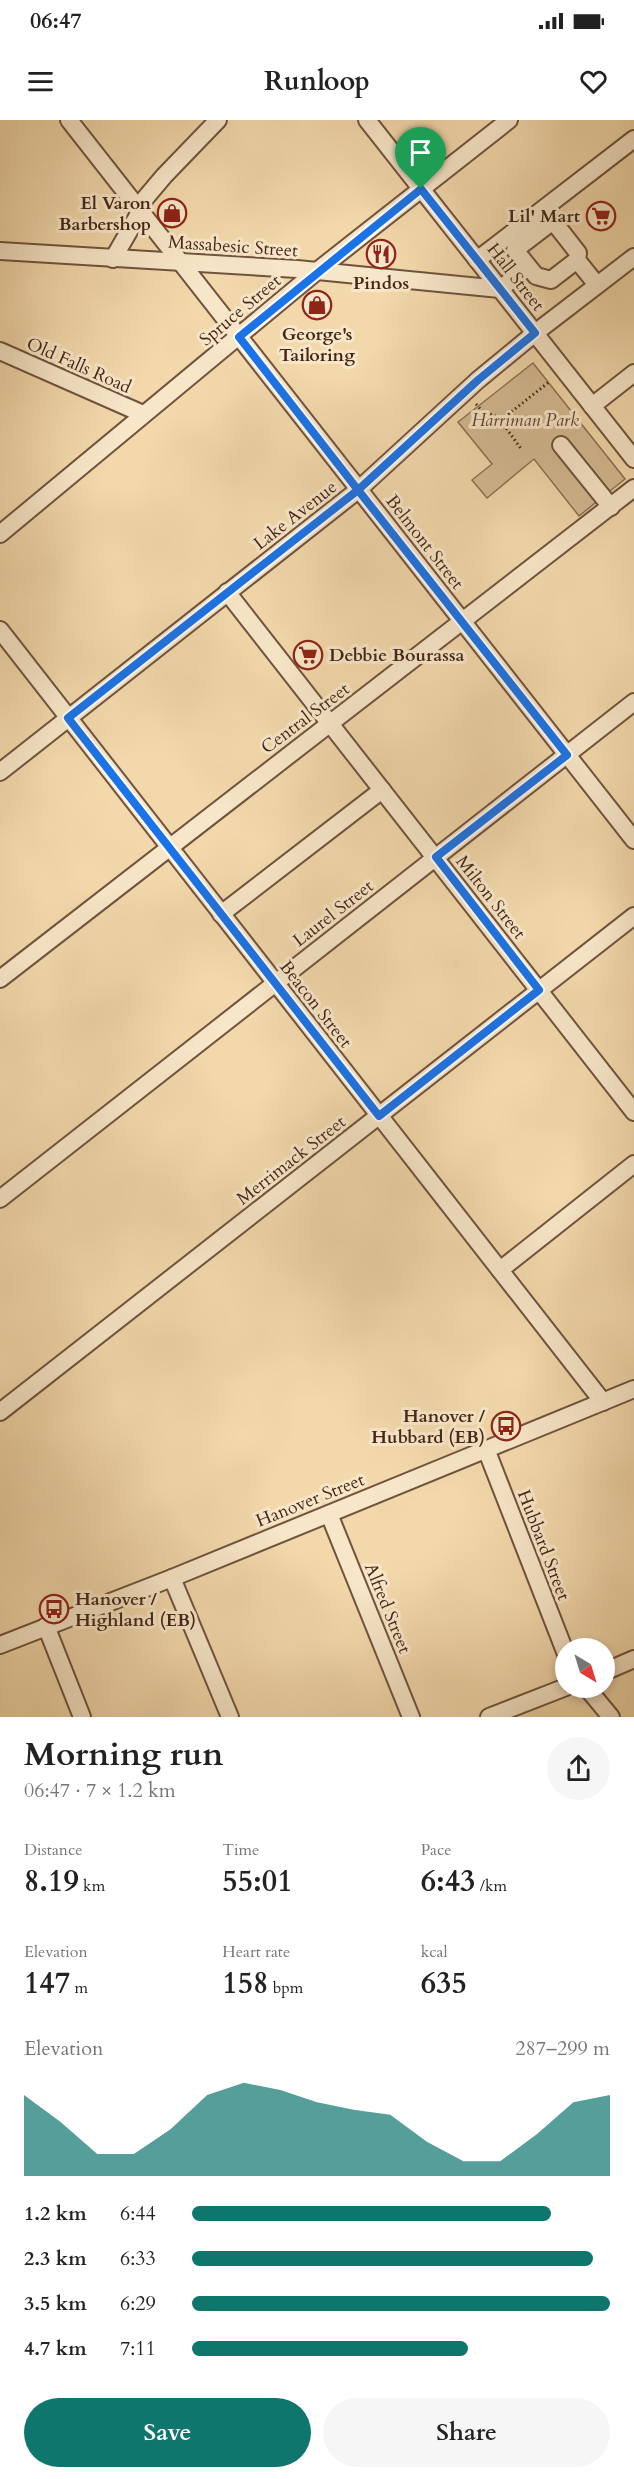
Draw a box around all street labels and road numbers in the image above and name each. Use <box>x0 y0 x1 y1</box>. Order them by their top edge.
street label: Massabesic Street <box>167 230 299 264</box>
street label: Hall Street <box>481 238 550 317</box>
street label: Spruce Street <box>194 269 287 352</box>
street label: Old Falls Road <box>22 331 135 400</box>
street label: Lake Avenue <box>248 475 342 556</box>
street label: Belmont Street <box>380 490 470 595</box>
street label: Central Street <box>256 677 355 760</box>
street label: Milton Street <box>450 850 532 945</box>
street label: Laurel Street <box>288 874 379 953</box>
street label: Beacon Street <box>274 955 358 1053</box>
street label: Merrimack Street <box>231 1110 351 1211</box>
street label: Hanover Street <box>252 1467 368 1534</box>
street label: Hubbard Street <box>511 1486 576 1604</box>
street label: Alfred Street <box>358 1559 417 1657</box>

